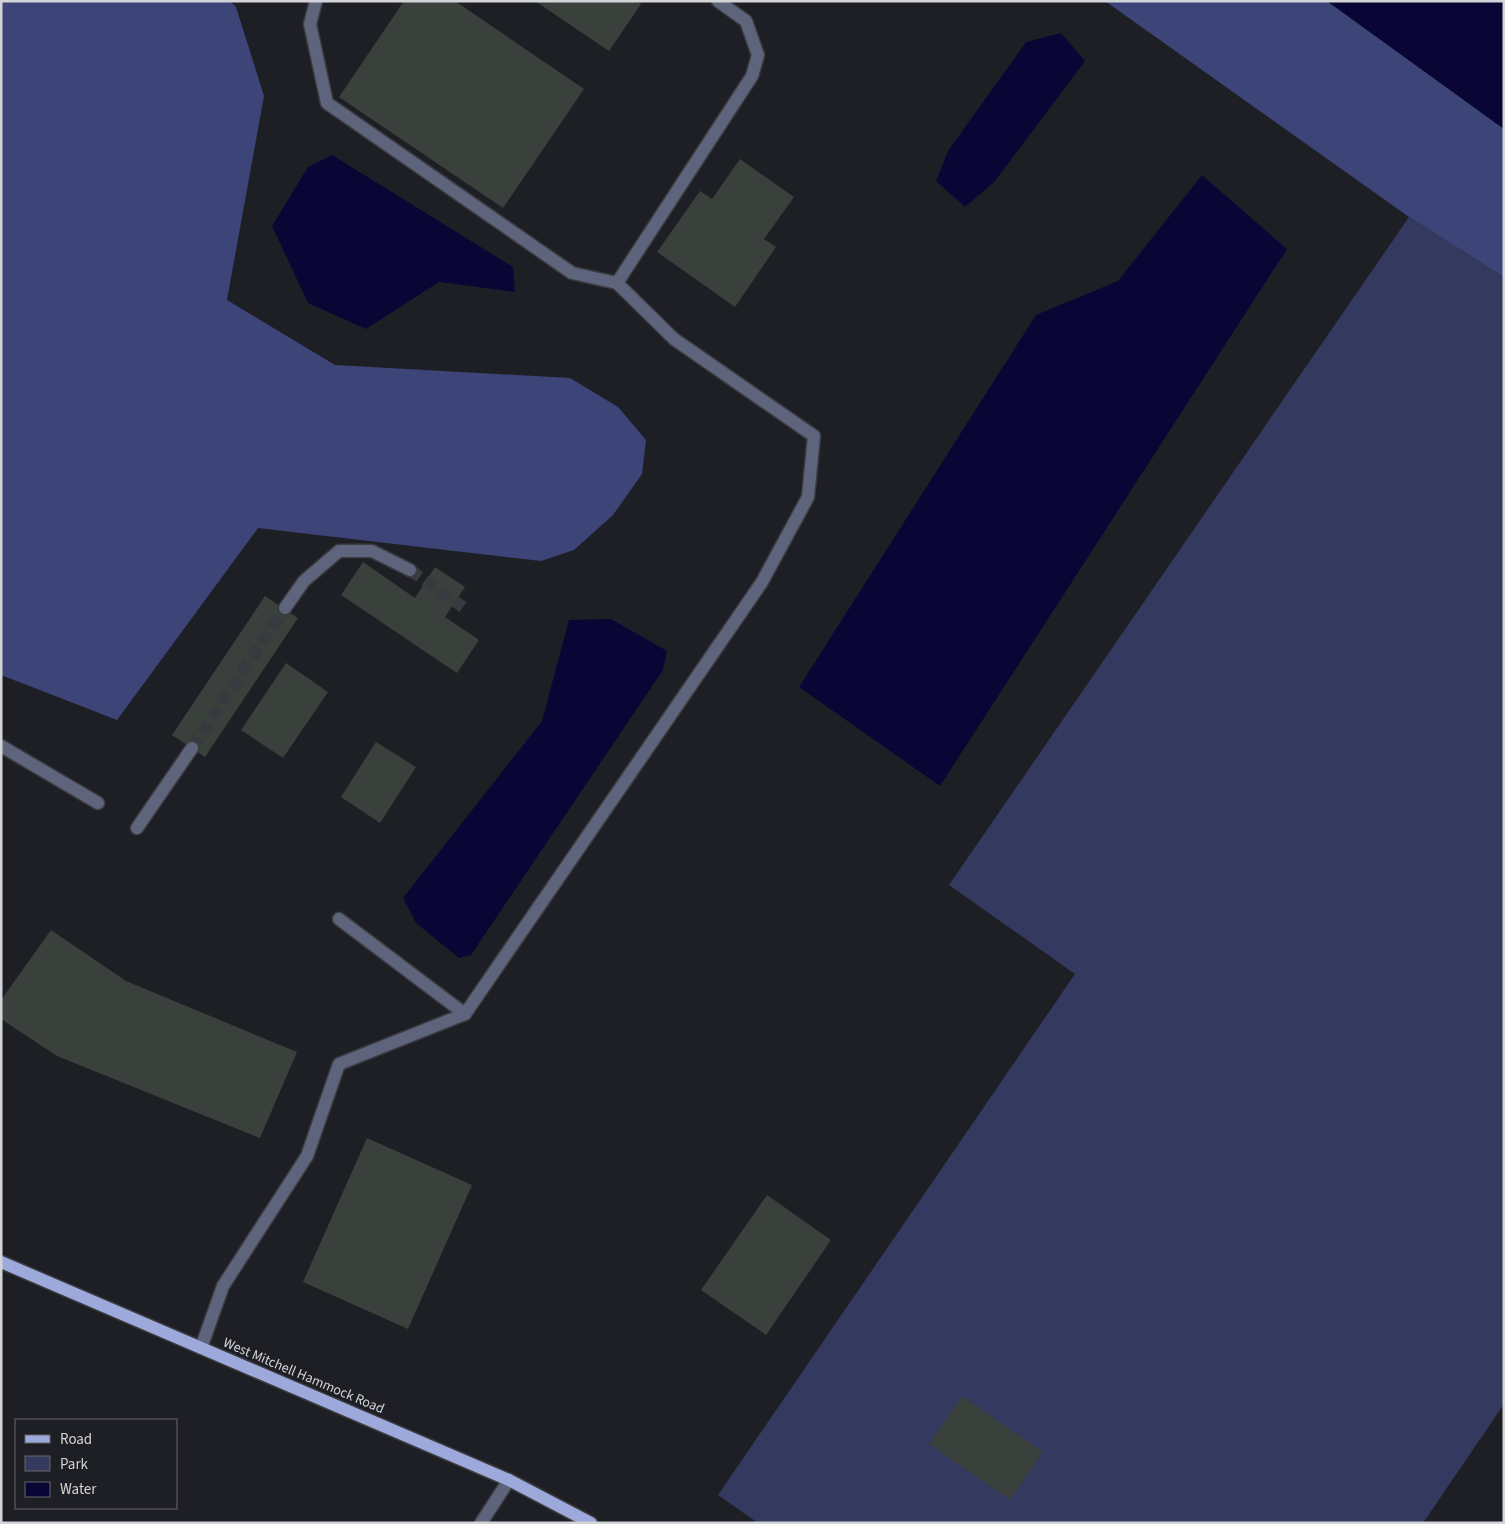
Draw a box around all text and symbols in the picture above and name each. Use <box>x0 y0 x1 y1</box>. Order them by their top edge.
street label: West Mitchell Hammock Road <box>220 1333 387 1419</box>
legend <box>15 1419 178 1509</box>
text: Road <box>60 1429 92 1450</box>
text: Park <box>60 1454 89 1475</box>
text: Water <box>60 1479 97 1500</box>

